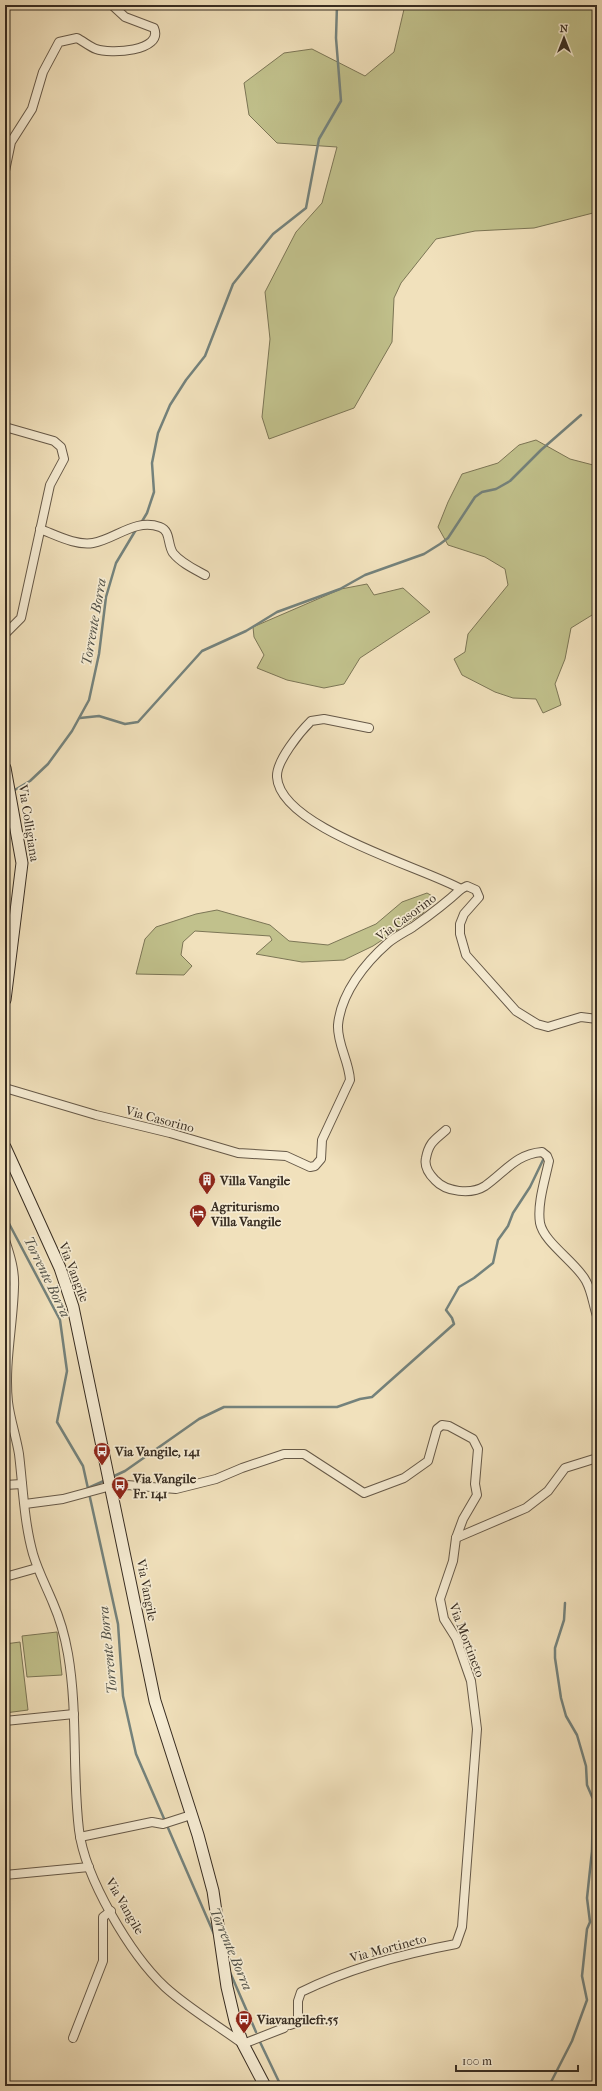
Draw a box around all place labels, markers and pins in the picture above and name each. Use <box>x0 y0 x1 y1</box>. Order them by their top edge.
building icon: Villa Vangile <box>197 1170 217 1195</box>
place label: Villa Vangile <box>219 1173 291 1189</box>
place label: Agriturismo Villa Vangile <box>210 1199 282 1230</box>
hotel icon: Agriturismo Villa Vangile <box>188 1203 208 1228</box>
bus stop icon: Via Vangile, 141 <box>92 1441 112 1466</box>
place label: Via Vangile, 141 <box>114 1444 201 1460</box>
place label: Via Vangile Fr. 141 <box>132 1471 197 1502</box>
bus stop icon: Via Vangile Fr. 141 <box>110 1475 130 1500</box>
bus stop icon: Viavangilefr.55 <box>234 2009 254 2034</box>
place label: Viavangilefr.55 <box>256 2012 339 2028</box>

